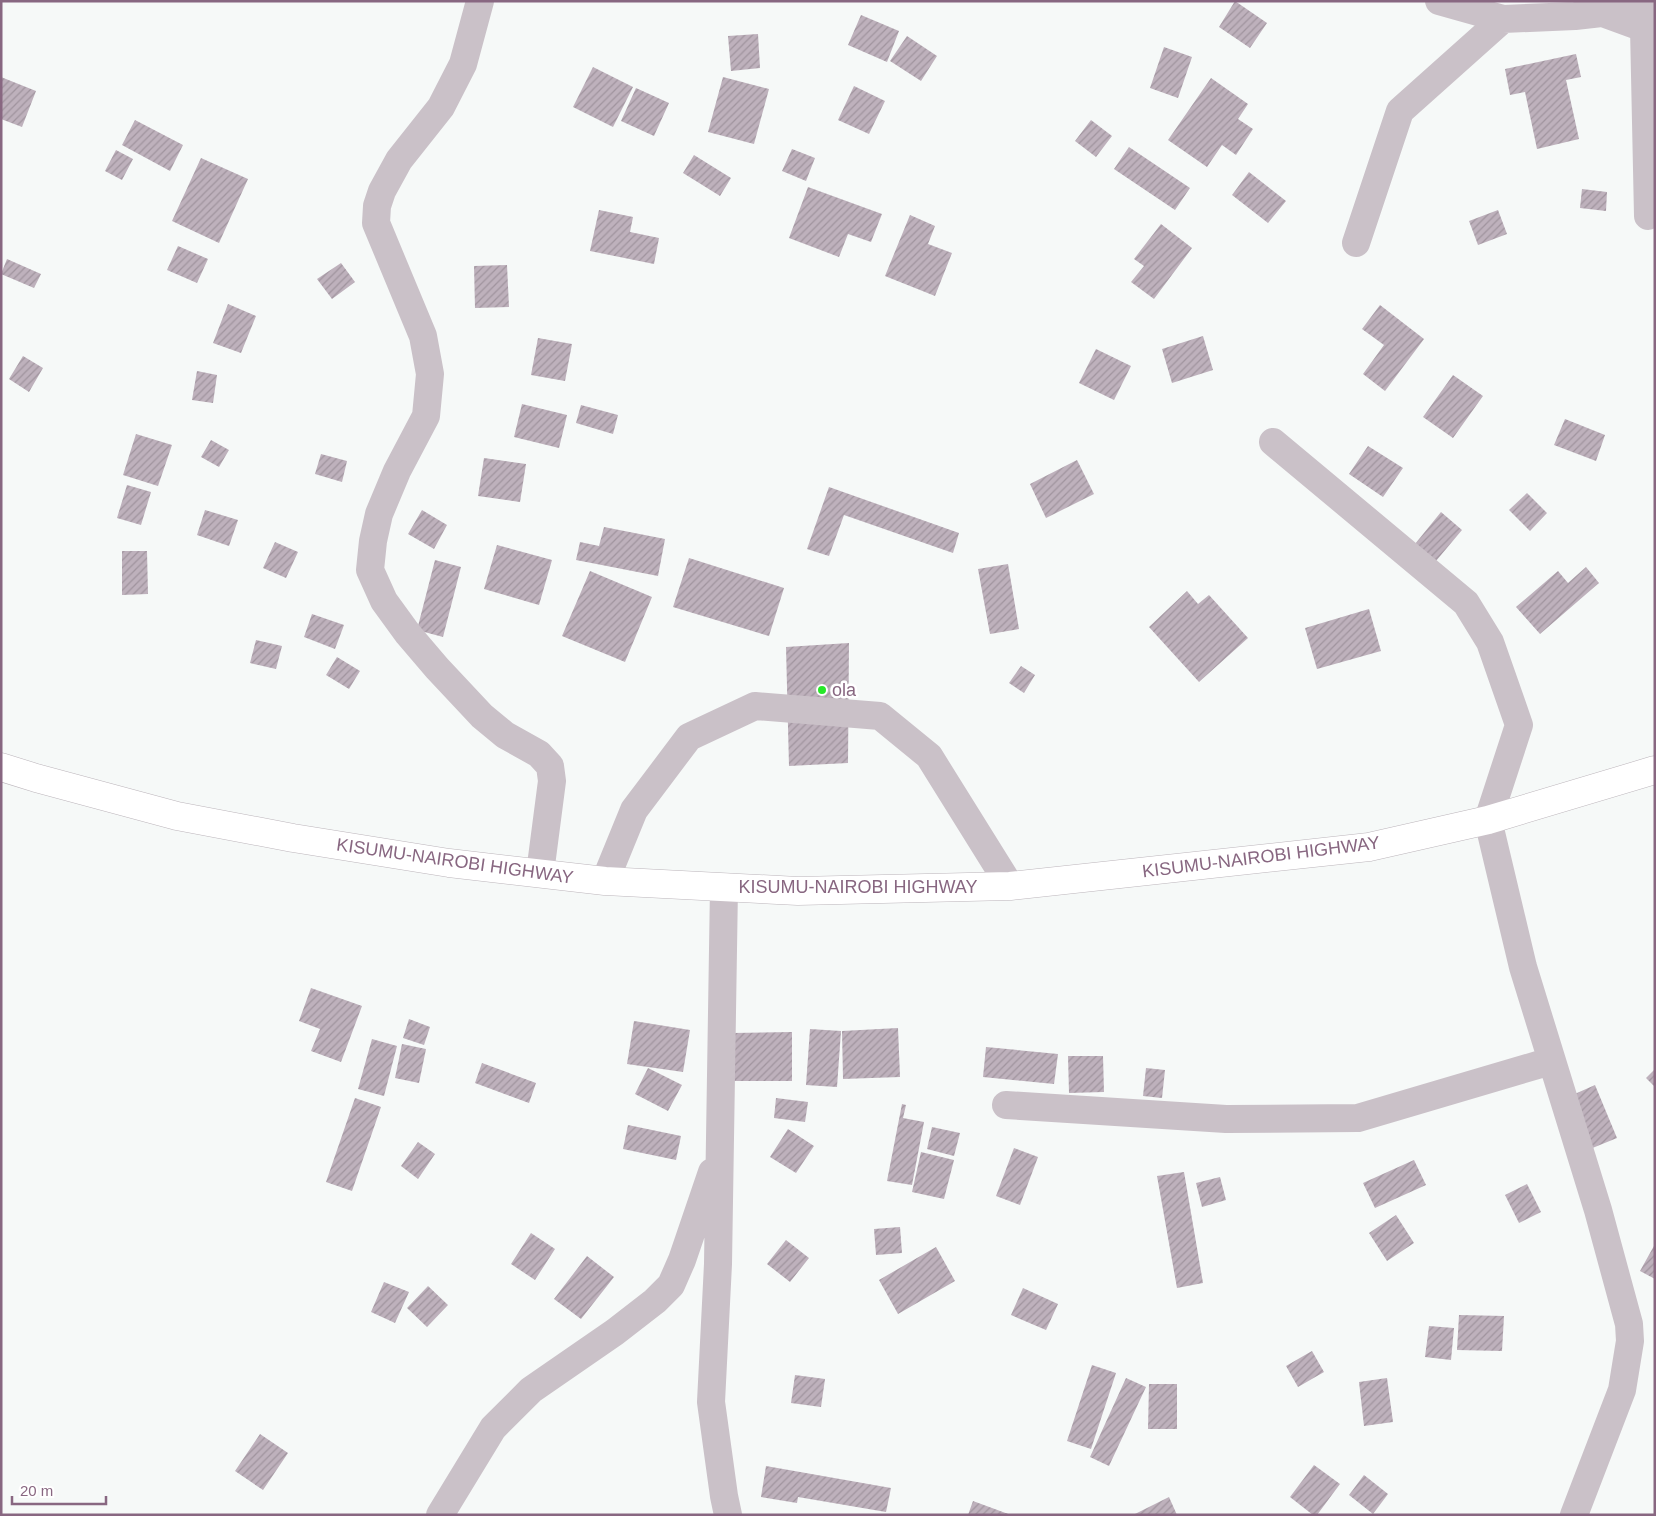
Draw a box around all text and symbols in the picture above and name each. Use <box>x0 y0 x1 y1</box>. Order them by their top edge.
place label: ola <box>832 680 857 700</box>
marker: ola <box>816 684 828 696</box>
street label: KISUMU-NAIROBI HIGHWAY <box>1141 833 1381 881</box>
street label: KISUMU-NAIROBI HIGHWAY <box>335 834 575 888</box>
street label: KISUMU-NAIROBI HIGHWAY <box>738 877 978 897</box>
scale bar <box>12 1474 106 1506</box>
text: 20 m <box>20 1482 53 1499</box>

